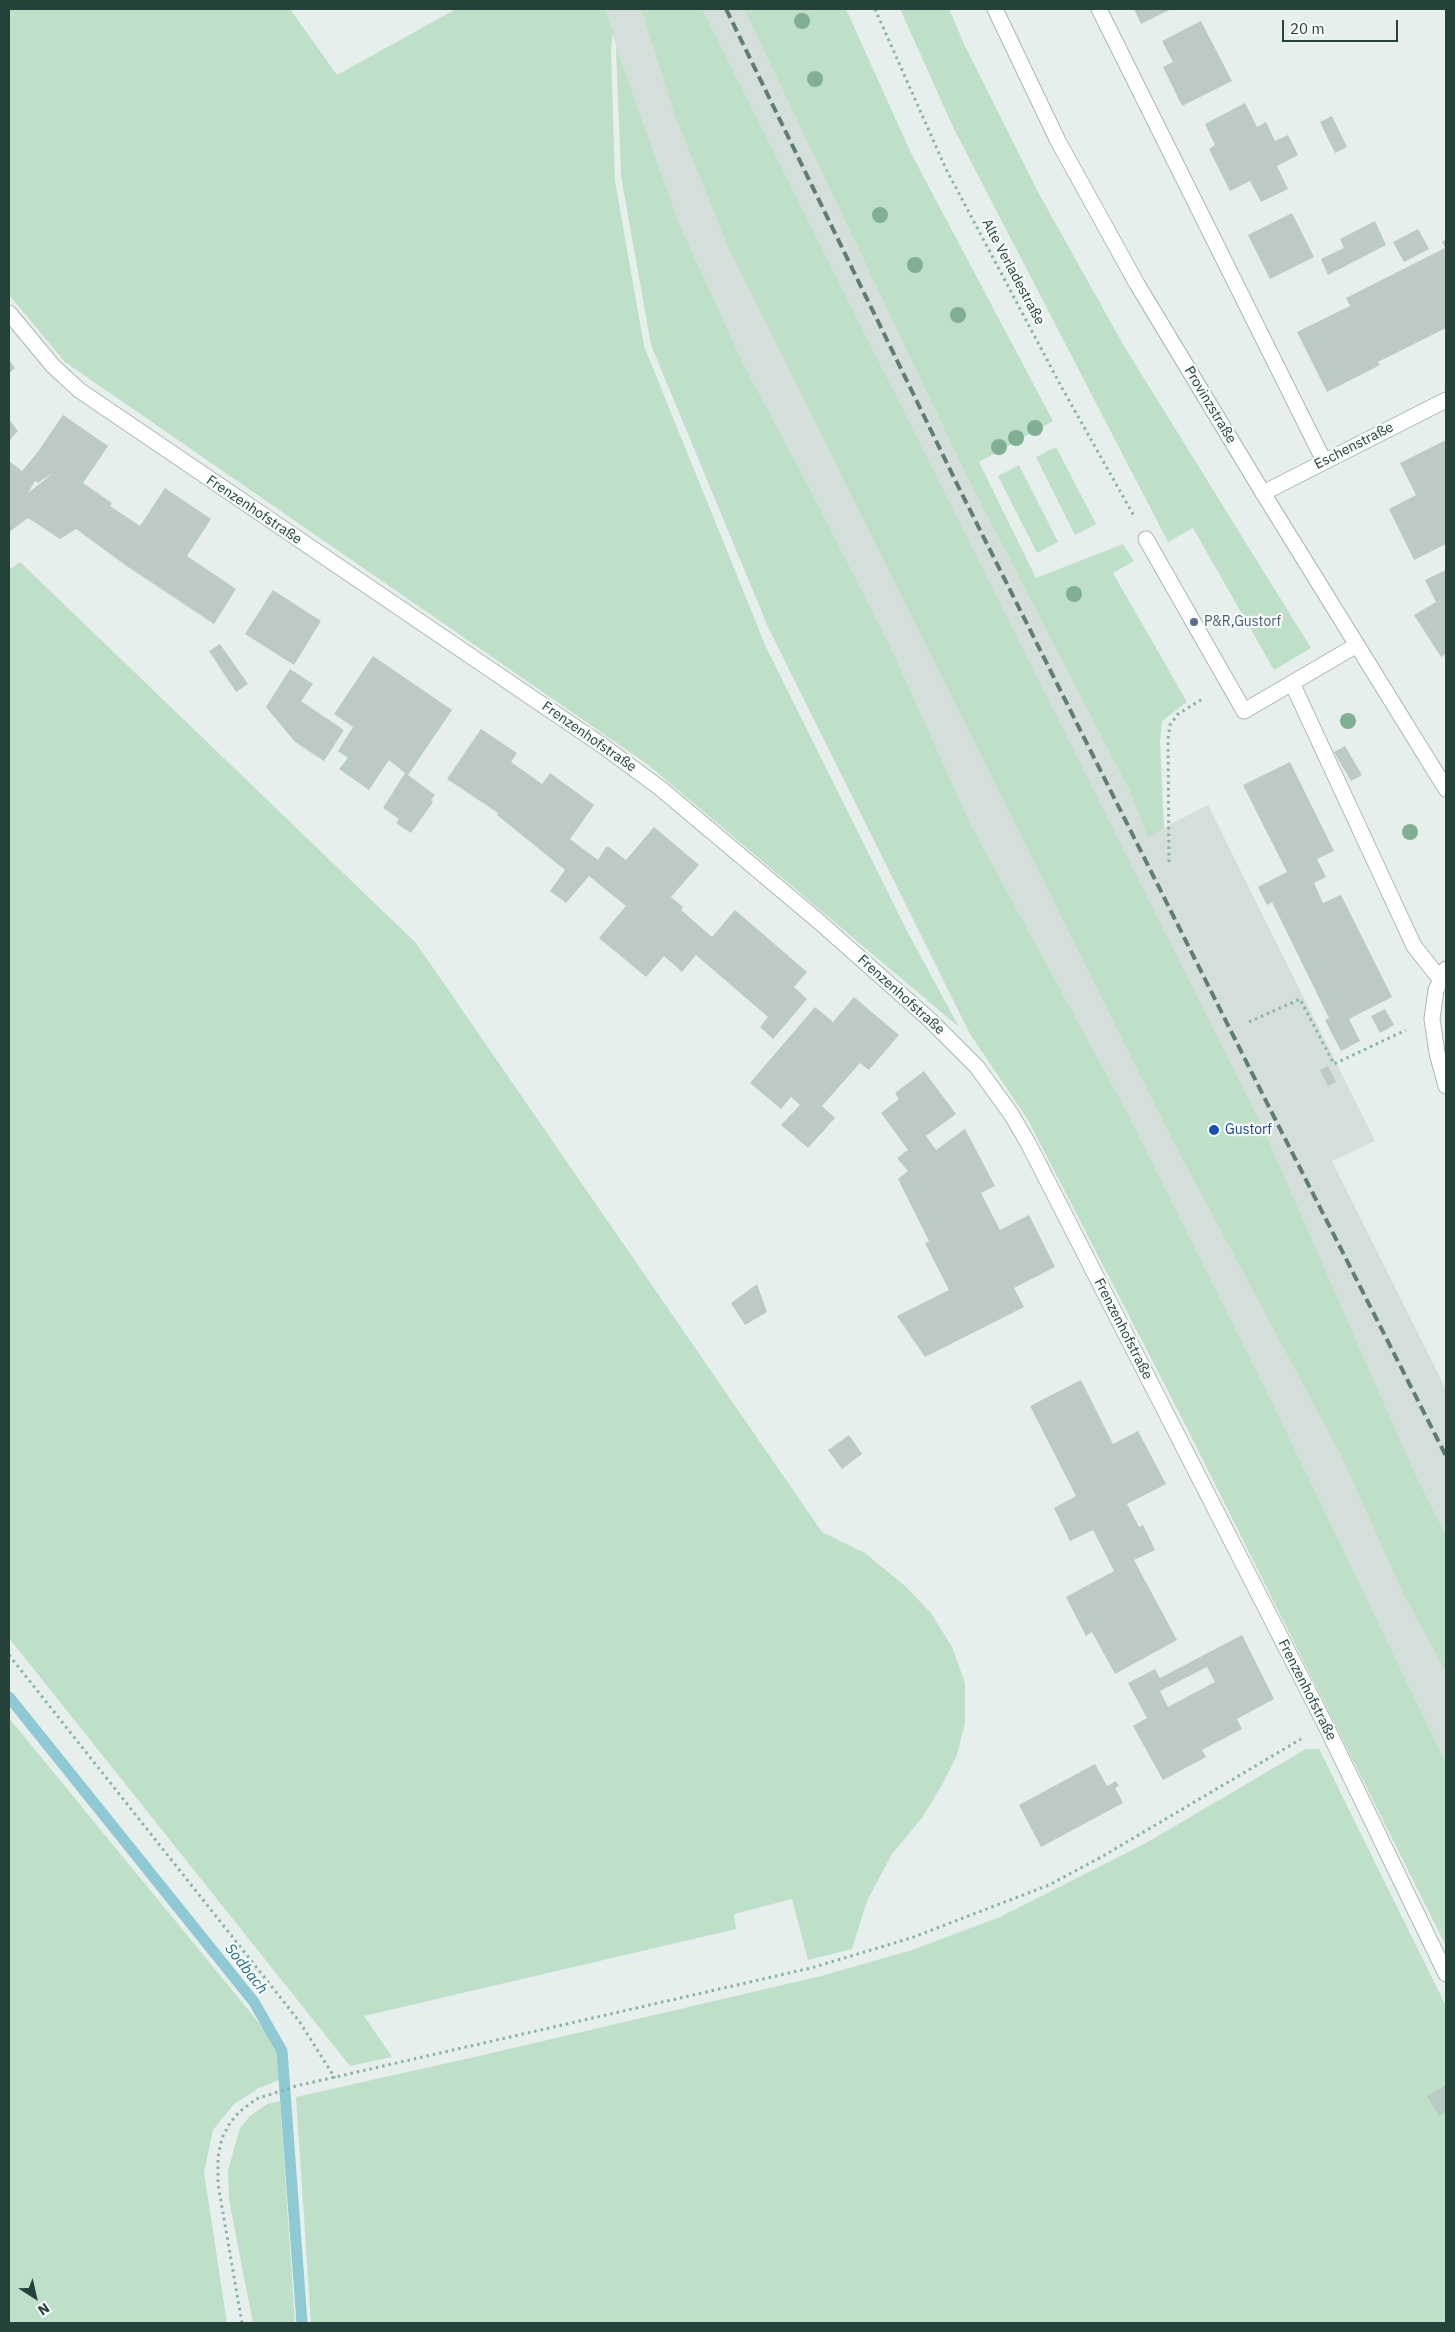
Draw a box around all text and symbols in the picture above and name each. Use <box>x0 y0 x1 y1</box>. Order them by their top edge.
scale bar <box>1285 10 1401 42</box>
text: 20 m <box>1290 19 1325 38</box>
street label: Alte Verladestraße <box>978 216 1048 328</box>
street label: Provinzstraße <box>1180 363 1240 447</box>
street label: Eschenstraße <box>1312 419 1396 473</box>
street label: Frenzenhofstraße <box>203 472 305 548</box>
place label: P&R,Gustorf <box>1204 614 1281 630</box>
marker: P&R,Gustorf <box>1188 616 1200 628</box>
street label: Frenzenhofstraße <box>539 698 639 776</box>
street label: Frenzenhofstraße <box>854 952 948 1038</box>
place label: Gustorf <box>1225 1122 1272 1138</box>
marker: Gustorf <box>1207 1123 1221 1137</box>
street label: Frenzenhofstraße <box>1090 1276 1156 1382</box>
street label: Frenzenhofstraße <box>1274 1637 1340 1743</box>
water label: Sodbach <box>221 1940 271 1998</box>
north arrow <box>10 2272 60 2322</box>
text: N <box>34 2299 53 2320</box>

